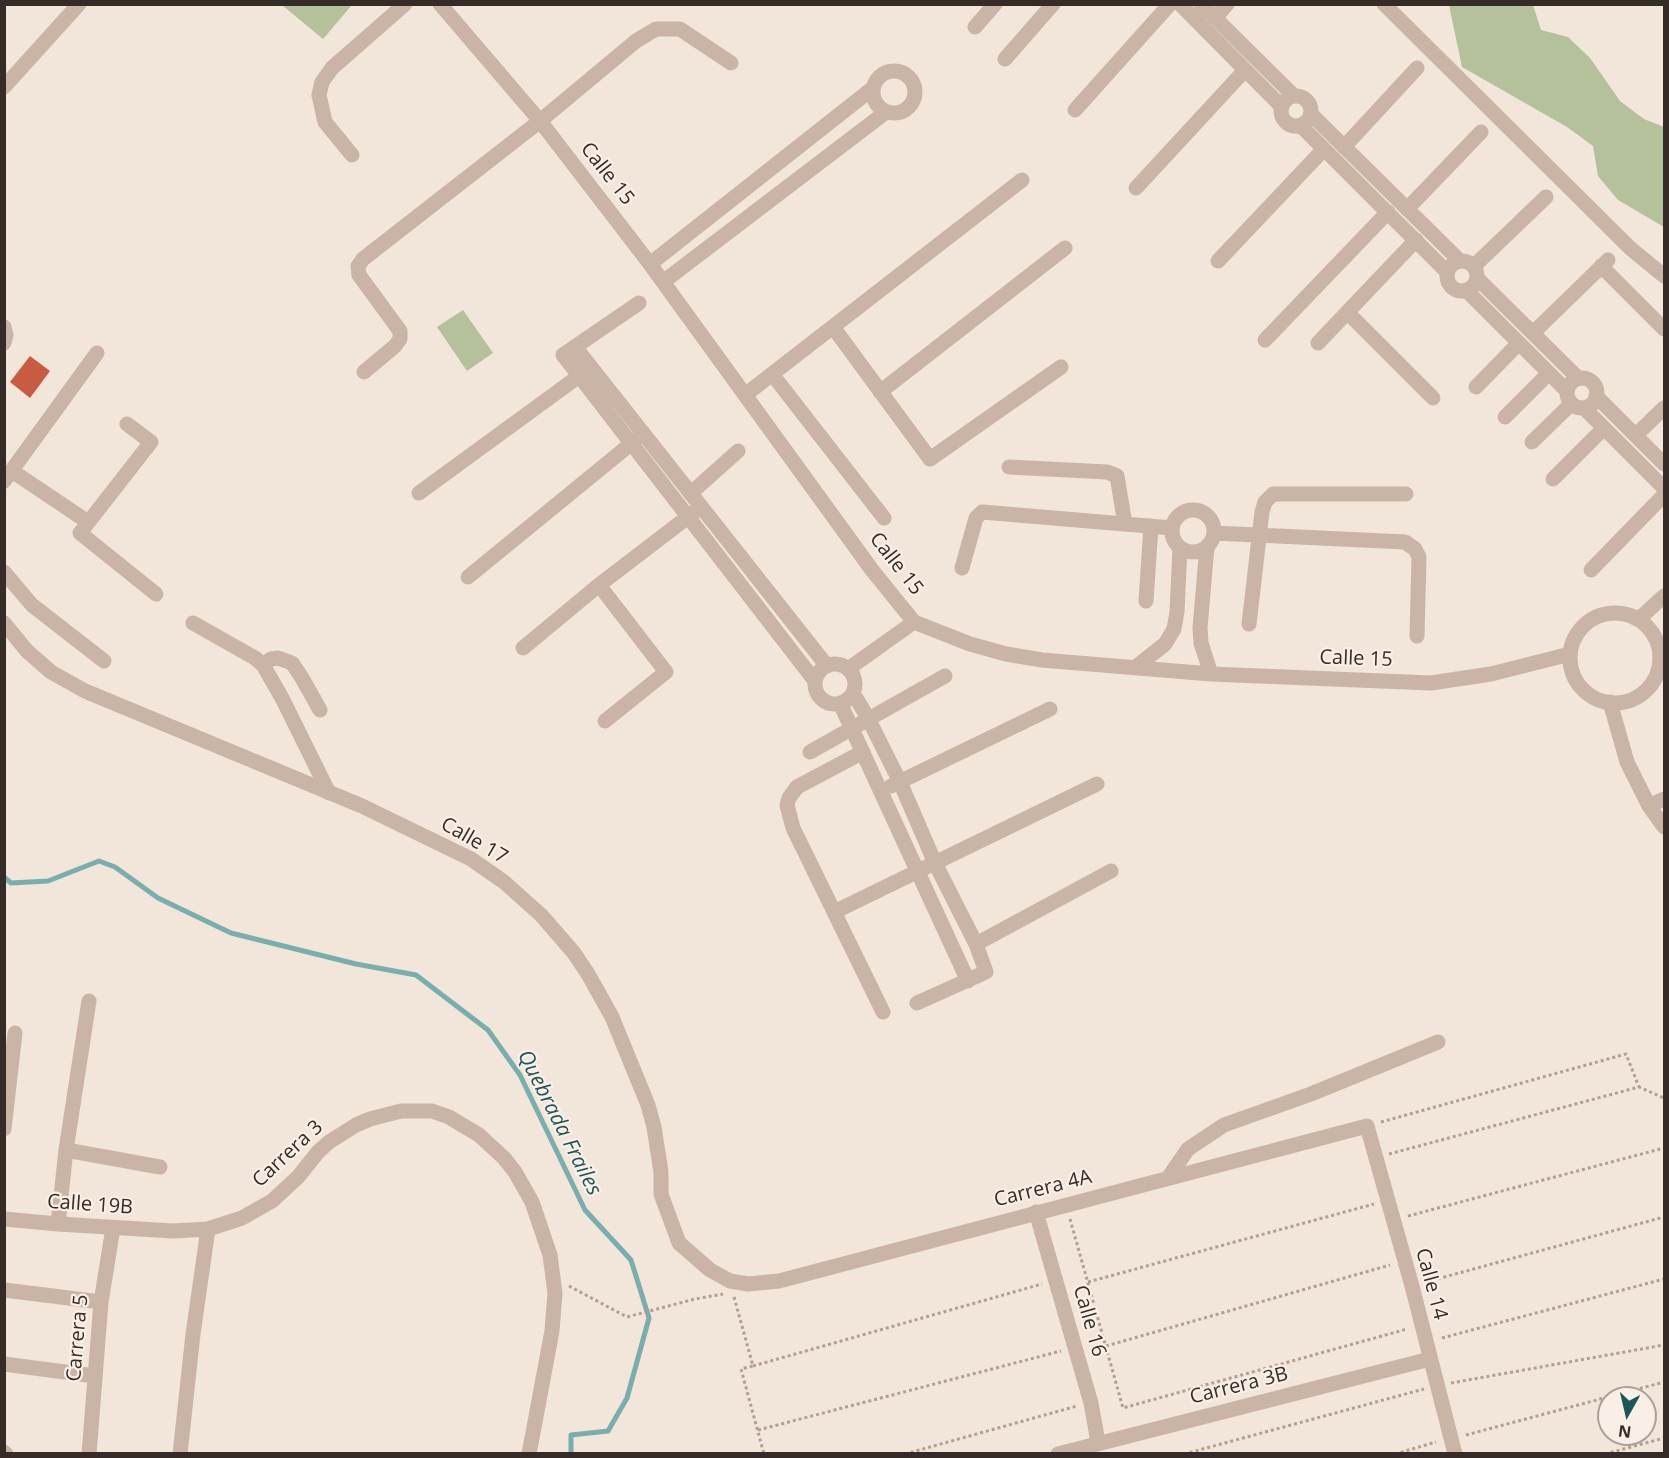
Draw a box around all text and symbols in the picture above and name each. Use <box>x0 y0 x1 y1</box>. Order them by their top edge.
street label: Calle 15 <box>575 138 639 210</box>
street label: Calle 15 <box>864 528 928 600</box>
street label: Calle 15 <box>1319 646 1393 672</box>
street label: Calle 17 <box>436 812 512 870</box>
water label: Quebrada Frailes <box>512 1046 606 1200</box>
street label: Carrera 3 <box>248 1115 328 1193</box>
street label: Carrera 4A <box>992 1165 1094 1213</box>
street label: Calle 19B <box>46 1190 134 1220</box>
street label: Calle 14 <box>1410 1246 1452 1322</box>
street label: Calle 16 <box>1067 1283 1111 1359</box>
street label: Carrera 5 <box>62 1294 94 1382</box>
street label: Carrera 3B <box>1188 1362 1290 1410</box>
north arrow <box>1597 1386 1657 1446</box>
text: N <box>1617 1420 1633 1444</box>

